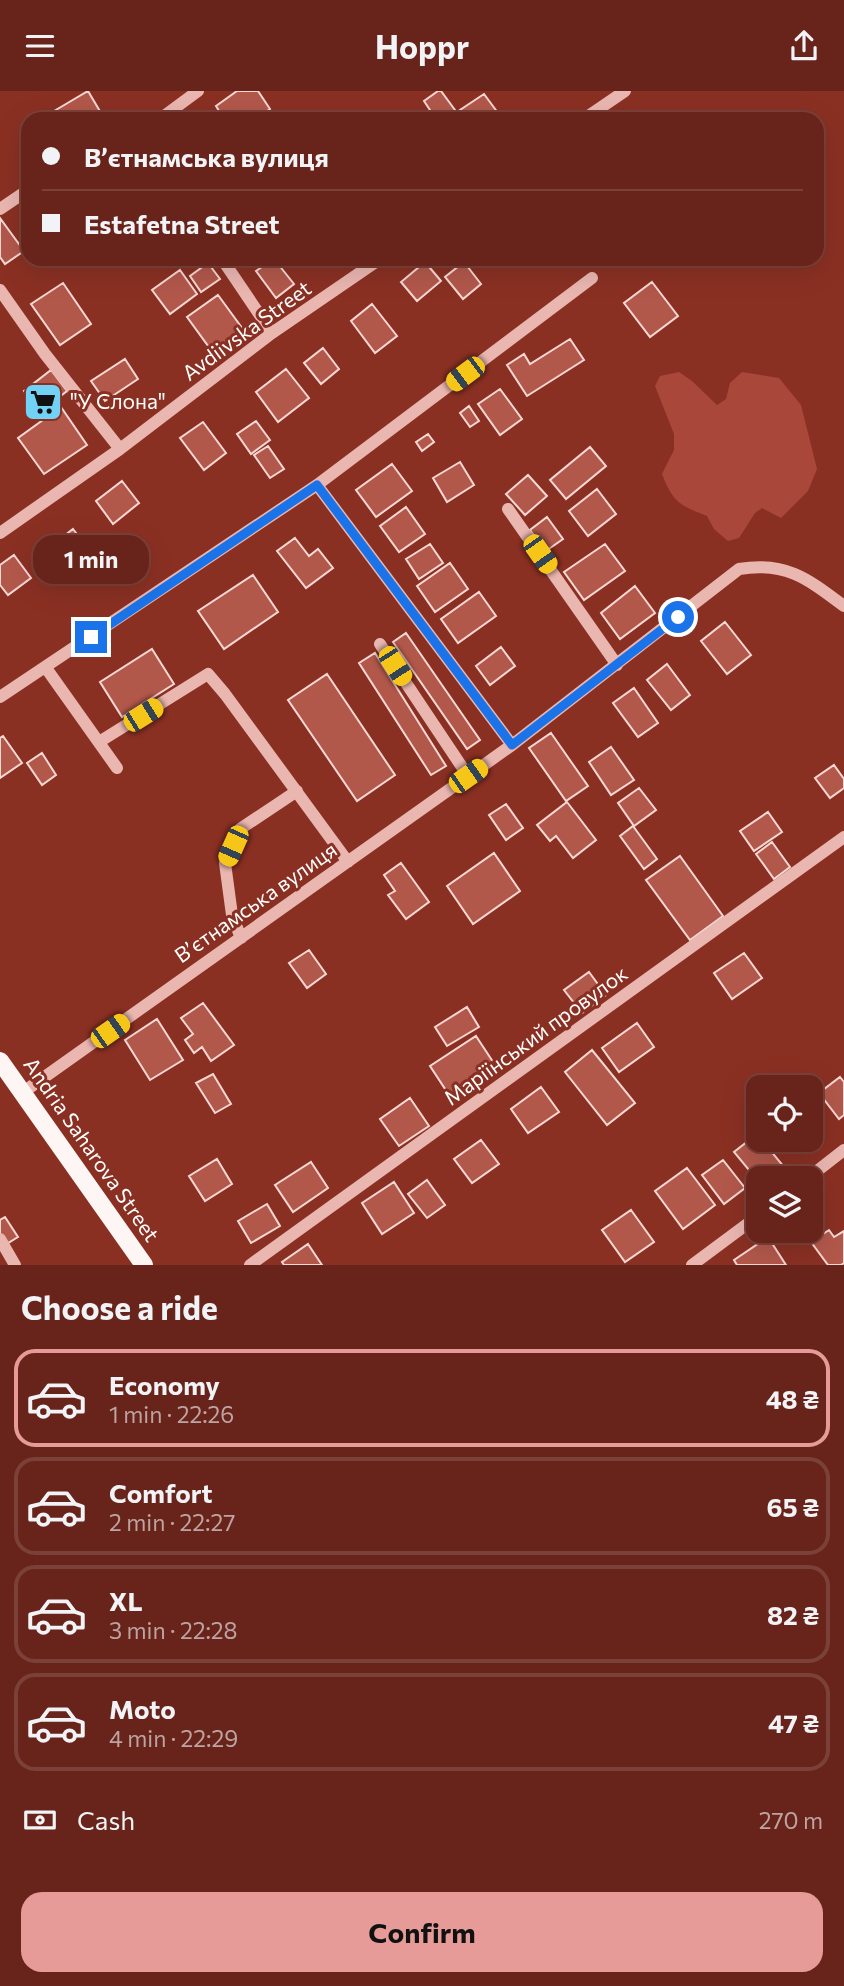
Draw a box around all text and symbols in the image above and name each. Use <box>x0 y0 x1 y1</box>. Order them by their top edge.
text: Hoppr <box>375 26 469 66</box>
icon: menu <box>21 27 59 65</box>
icon: share <box>785 27 823 65</box>
text: Вʼєтнамська вулиця <box>84 141 329 172</box>
text: Estafetna Street <box>84 208 279 239</box>
street label: Avdiivska Street <box>177 275 315 385</box>
car <box>442 353 489 395</box>
supermarket icon: "У Слона" <box>22 381 64 423</box>
place label: "У Слона" <box>70 388 166 413</box>
car <box>520 531 561 577</box>
callout: 1 min <box>33 535 149 585</box>
text: 1 min <box>64 545 118 573</box>
route start <box>662 601 694 633</box>
route end <box>75 621 107 653</box>
car <box>375 643 416 689</box>
car <box>120 695 167 735</box>
car <box>445 755 492 797</box>
car <box>215 823 252 869</box>
street label: Вʼєтнамська вулиця <box>169 836 341 967</box>
street label: Маріїнський провулок <box>439 960 632 1110</box>
car <box>87 1010 134 1052</box>
street label: Andria Saharova Street <box>19 1052 165 1246</box>
map controls <box>746 1075 823 1243</box>
button: locate <box>746 1075 823 1152</box>
button: layers <box>746 1166 823 1243</box>
text: Choose a ride <box>21 1287 218 1327</box>
icon: car <box>25 1367 88 1430</box>
text: Economy <box>109 1369 220 1400</box>
text: 48 ₴ <box>766 1383 819 1414</box>
text: 1 min · 22:26 <box>109 1400 234 1428</box>
icon: car <box>25 1475 88 1538</box>
text: Comfort <box>109 1477 212 1508</box>
text: 65 ₴ <box>767 1491 819 1522</box>
text: 2 min · 22:27 <box>109 1508 235 1536</box>
icon: car <box>25 1583 88 1646</box>
text: XL <box>109 1585 143 1616</box>
text: 82 ₴ <box>767 1599 819 1630</box>
text: 3 min · 22:28 <box>109 1616 238 1644</box>
icon: car <box>25 1691 88 1754</box>
text: Moto <box>109 1693 176 1724</box>
text: 47 ₴ <box>768 1707 819 1738</box>
text: 4 min · 22:29 <box>109 1724 238 1752</box>
icon: cash <box>21 1801 59 1839</box>
text: Cash <box>77 1804 135 1835</box>
text: 270 m <box>759 1806 823 1834</box>
button: Confirm <box>21 1892 823 1972</box>

